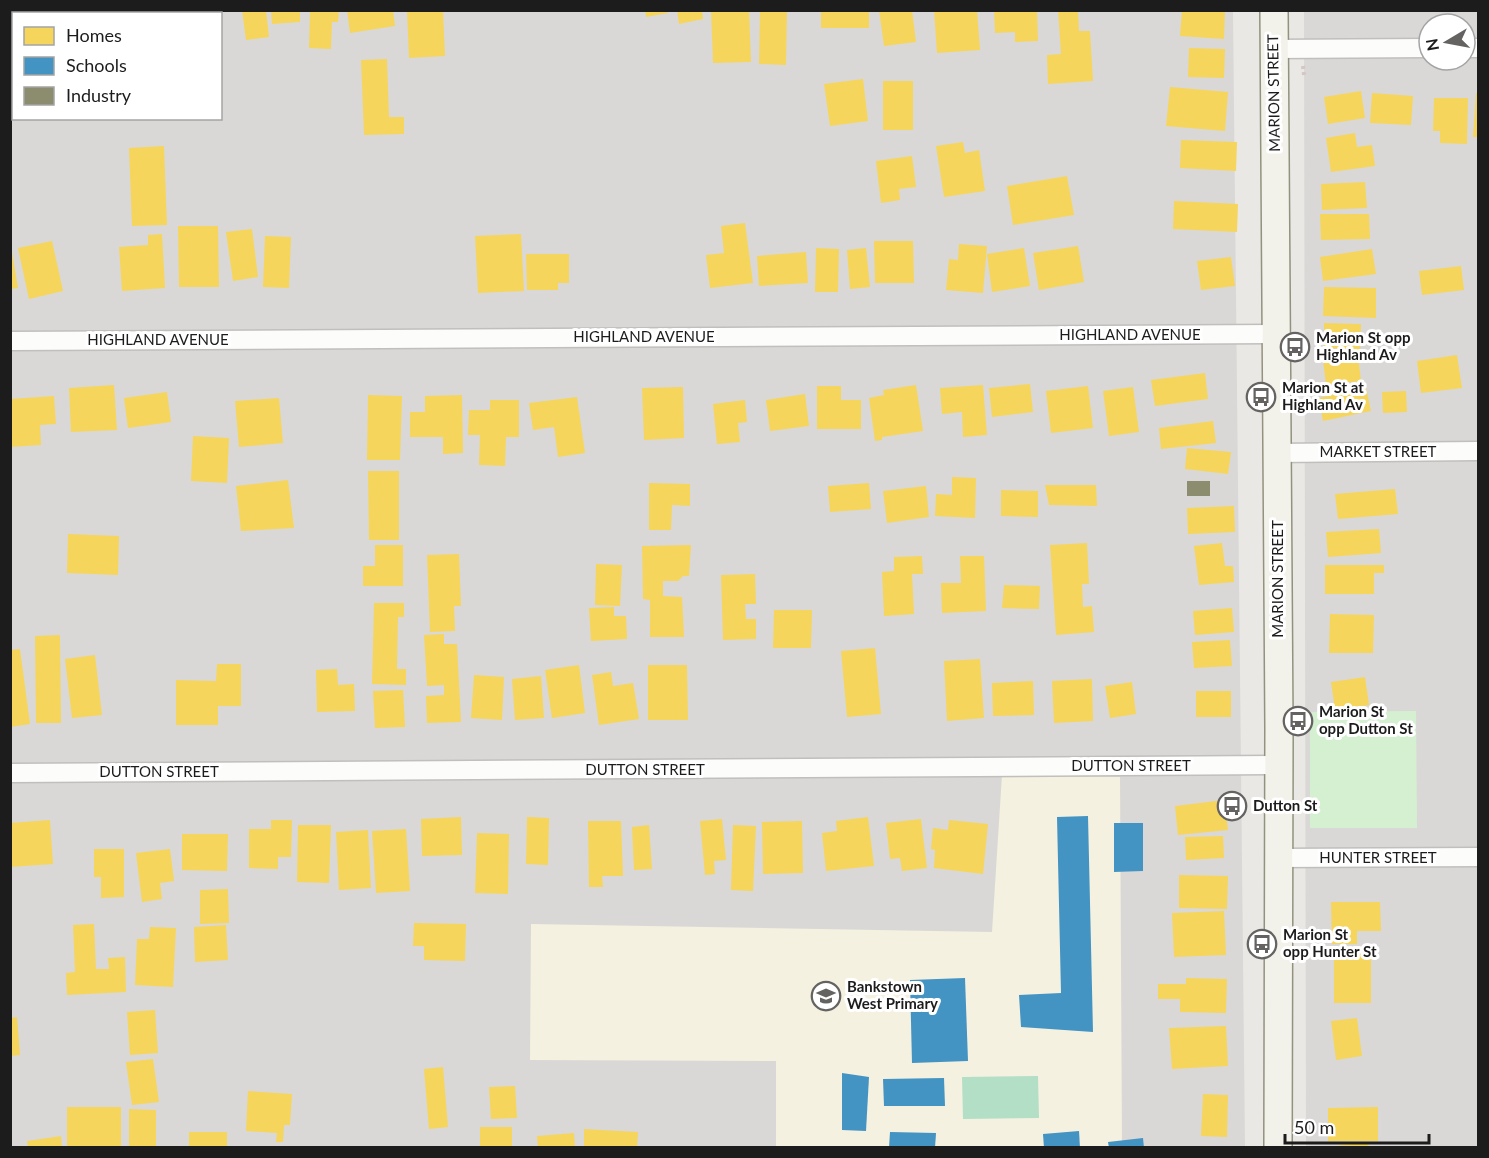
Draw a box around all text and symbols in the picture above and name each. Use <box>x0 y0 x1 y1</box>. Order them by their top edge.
legend <box>12 12 222 120</box>
north arrow <box>1417 12 1477 72</box>
text: Homes <box>66 24 122 46</box>
street label: MARION STREET <box>1263 34 1283 152</box>
text: N <box>1421 37 1442 52</box>
text: Schools <box>66 54 127 76</box>
text: Industry <box>66 84 132 106</box>
street label: HIGHLAND AVENUE <box>1059 325 1201 343</box>
street label: HIGHLAND AVENUE <box>573 327 715 345</box>
place label: Marion St opp Highland Av <box>1316 328 1411 363</box>
street label: HIGHLAND AVENUE <box>87 330 229 348</box>
bus stop icon: Marion St opp Highland Av <box>1279 331 1311 363</box>
place label: Marion St at Highland Av <box>1282 378 1364 413</box>
bus stop icon: Marion St at Highland Av <box>1245 381 1277 413</box>
street label: MARKET STREET <box>1320 442 1437 460</box>
street label: MARION STREET <box>1268 520 1286 638</box>
place label: Marion St opp Dutton St <box>1319 702 1413 737</box>
bus stop icon: Marion St opp Dutton St <box>1282 705 1314 737</box>
street label: DUTTON STREET <box>1071 756 1191 774</box>
street label: DUTTON STREET <box>585 760 705 778</box>
street label: DUTTON STREET <box>99 762 219 780</box>
bus stop icon: Dutton St <box>1216 790 1248 822</box>
place label: Dutton St <box>1253 796 1318 814</box>
street label: HUNTER STREET <box>1319 848 1437 866</box>
place label: Marion St opp Hunter St <box>1283 925 1377 960</box>
bus stop icon: Marion St opp Hunter St <box>1246 928 1278 960</box>
place label: Bankstown West Primary <box>847 977 938 1012</box>
school or university icon: Bankstown West Primary <box>810 980 842 1012</box>
scale bar <box>1285 1107 1429 1145</box>
text: 50 m <box>1294 1116 1334 1138</box>

